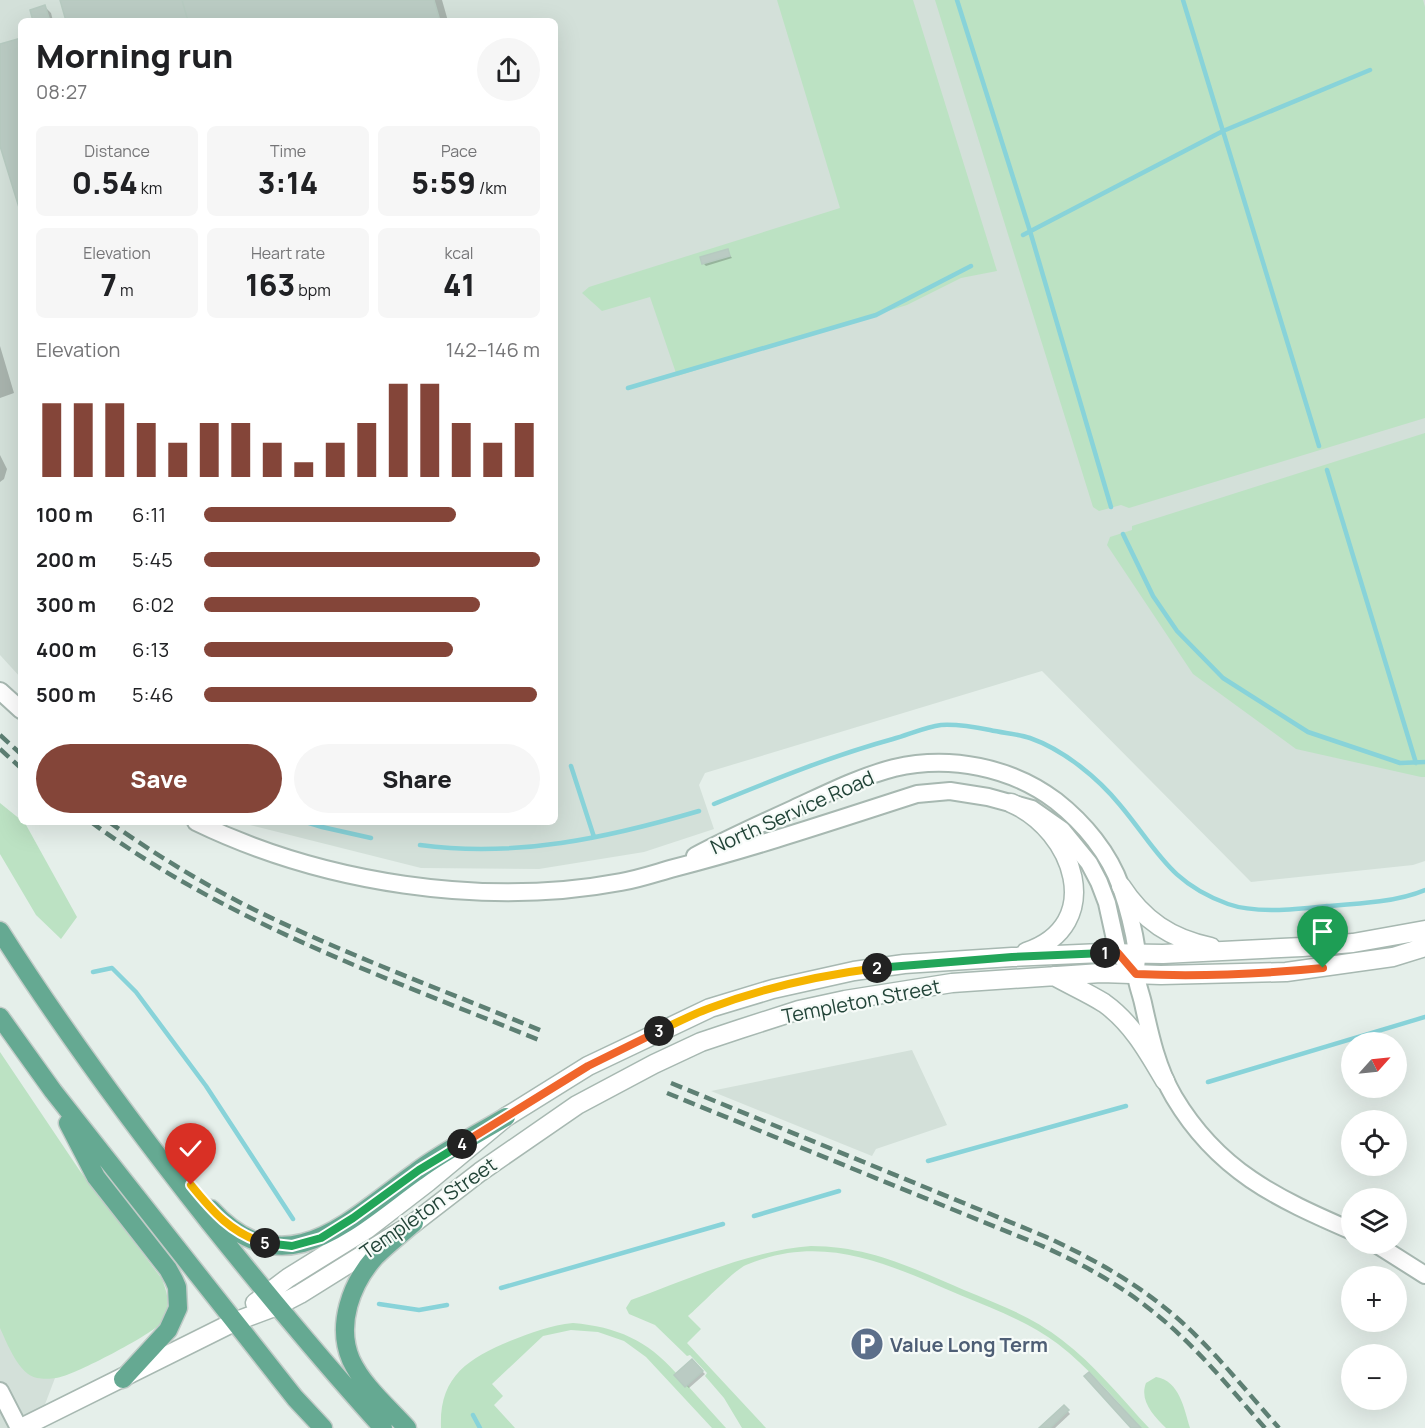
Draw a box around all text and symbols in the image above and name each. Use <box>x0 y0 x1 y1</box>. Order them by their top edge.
text: Morning run <box>36 33 233 78</box>
button: share <box>477 38 540 101</box>
text: 08:27 <box>36 78 87 105</box>
text: Distance <box>84 140 150 162</box>
text: Time <box>270 140 306 162</box>
text: Pace <box>441 140 477 162</box>
text: 0.54 <box>72 162 138 203</box>
text: 3:14 <box>258 162 318 203</box>
text: 5:59 <box>411 162 476 203</box>
text: km <box>138 177 162 199</box>
text: /km <box>476 177 507 199</box>
text: Elevation <box>83 242 151 264</box>
text: Heart rate <box>251 242 325 264</box>
text: kcal <box>444 242 474 264</box>
text: 7 <box>100 264 117 305</box>
text: 163 <box>245 264 295 305</box>
text: 41 <box>443 264 475 305</box>
text: m <box>117 279 134 301</box>
text: bpm <box>295 279 331 301</box>
text: Elevation <box>36 336 120 363</box>
text: 142–146 m <box>446 336 540 363</box>
text: 100 m <box>36 501 93 528</box>
text: 6:11 <box>132 501 166 528</box>
text: 200 m <box>36 546 96 573</box>
text: 5:45 <box>132 546 173 573</box>
text: 300 m <box>36 591 96 618</box>
text: 6:02 <box>132 591 174 618</box>
text: 400 m <box>36 636 96 663</box>
text: 6:13 <box>132 636 169 663</box>
text: 500 m <box>36 681 96 708</box>
text: 5:46 <box>132 681 174 708</box>
button: Save <box>36 744 282 813</box>
button: Share <box>294 744 540 813</box>
street label: North Service Road <box>706 764 878 860</box>
pin <box>1297 906 1348 968</box>
icon: arrive <box>1306 915 1339 948</box>
pin: 1 <box>1090 938 1120 968</box>
text: 1 <box>1101 942 1109 964</box>
pin: 2 <box>862 953 892 983</box>
text: 2 <box>872 957 882 979</box>
street label: Templeton Street <box>779 972 943 1030</box>
pin: 3 <box>644 1016 674 1046</box>
text: 3 <box>654 1020 664 1042</box>
north arrow <box>1341 1032 1407 1098</box>
map controls <box>1341 1032 1407 1410</box>
button: locate <box>1341 1110 1407 1176</box>
pin <box>165 1123 216 1185</box>
pin: 4 <box>447 1129 477 1159</box>
icon: check <box>174 1132 207 1165</box>
text: 4 <box>457 1133 467 1155</box>
street label: Templeton Street <box>354 1151 502 1265</box>
button: layers <box>1341 1188 1407 1254</box>
pin: 5 <box>250 1228 280 1258</box>
text: 5 <box>260 1232 270 1254</box>
button: + <box>1341 1266 1407 1332</box>
parking icon: Value Long Term <box>849 1326 885 1362</box>
place label: Value Long Term <box>890 1331 1048 1358</box>
button: − <box>1341 1344 1407 1410</box>

